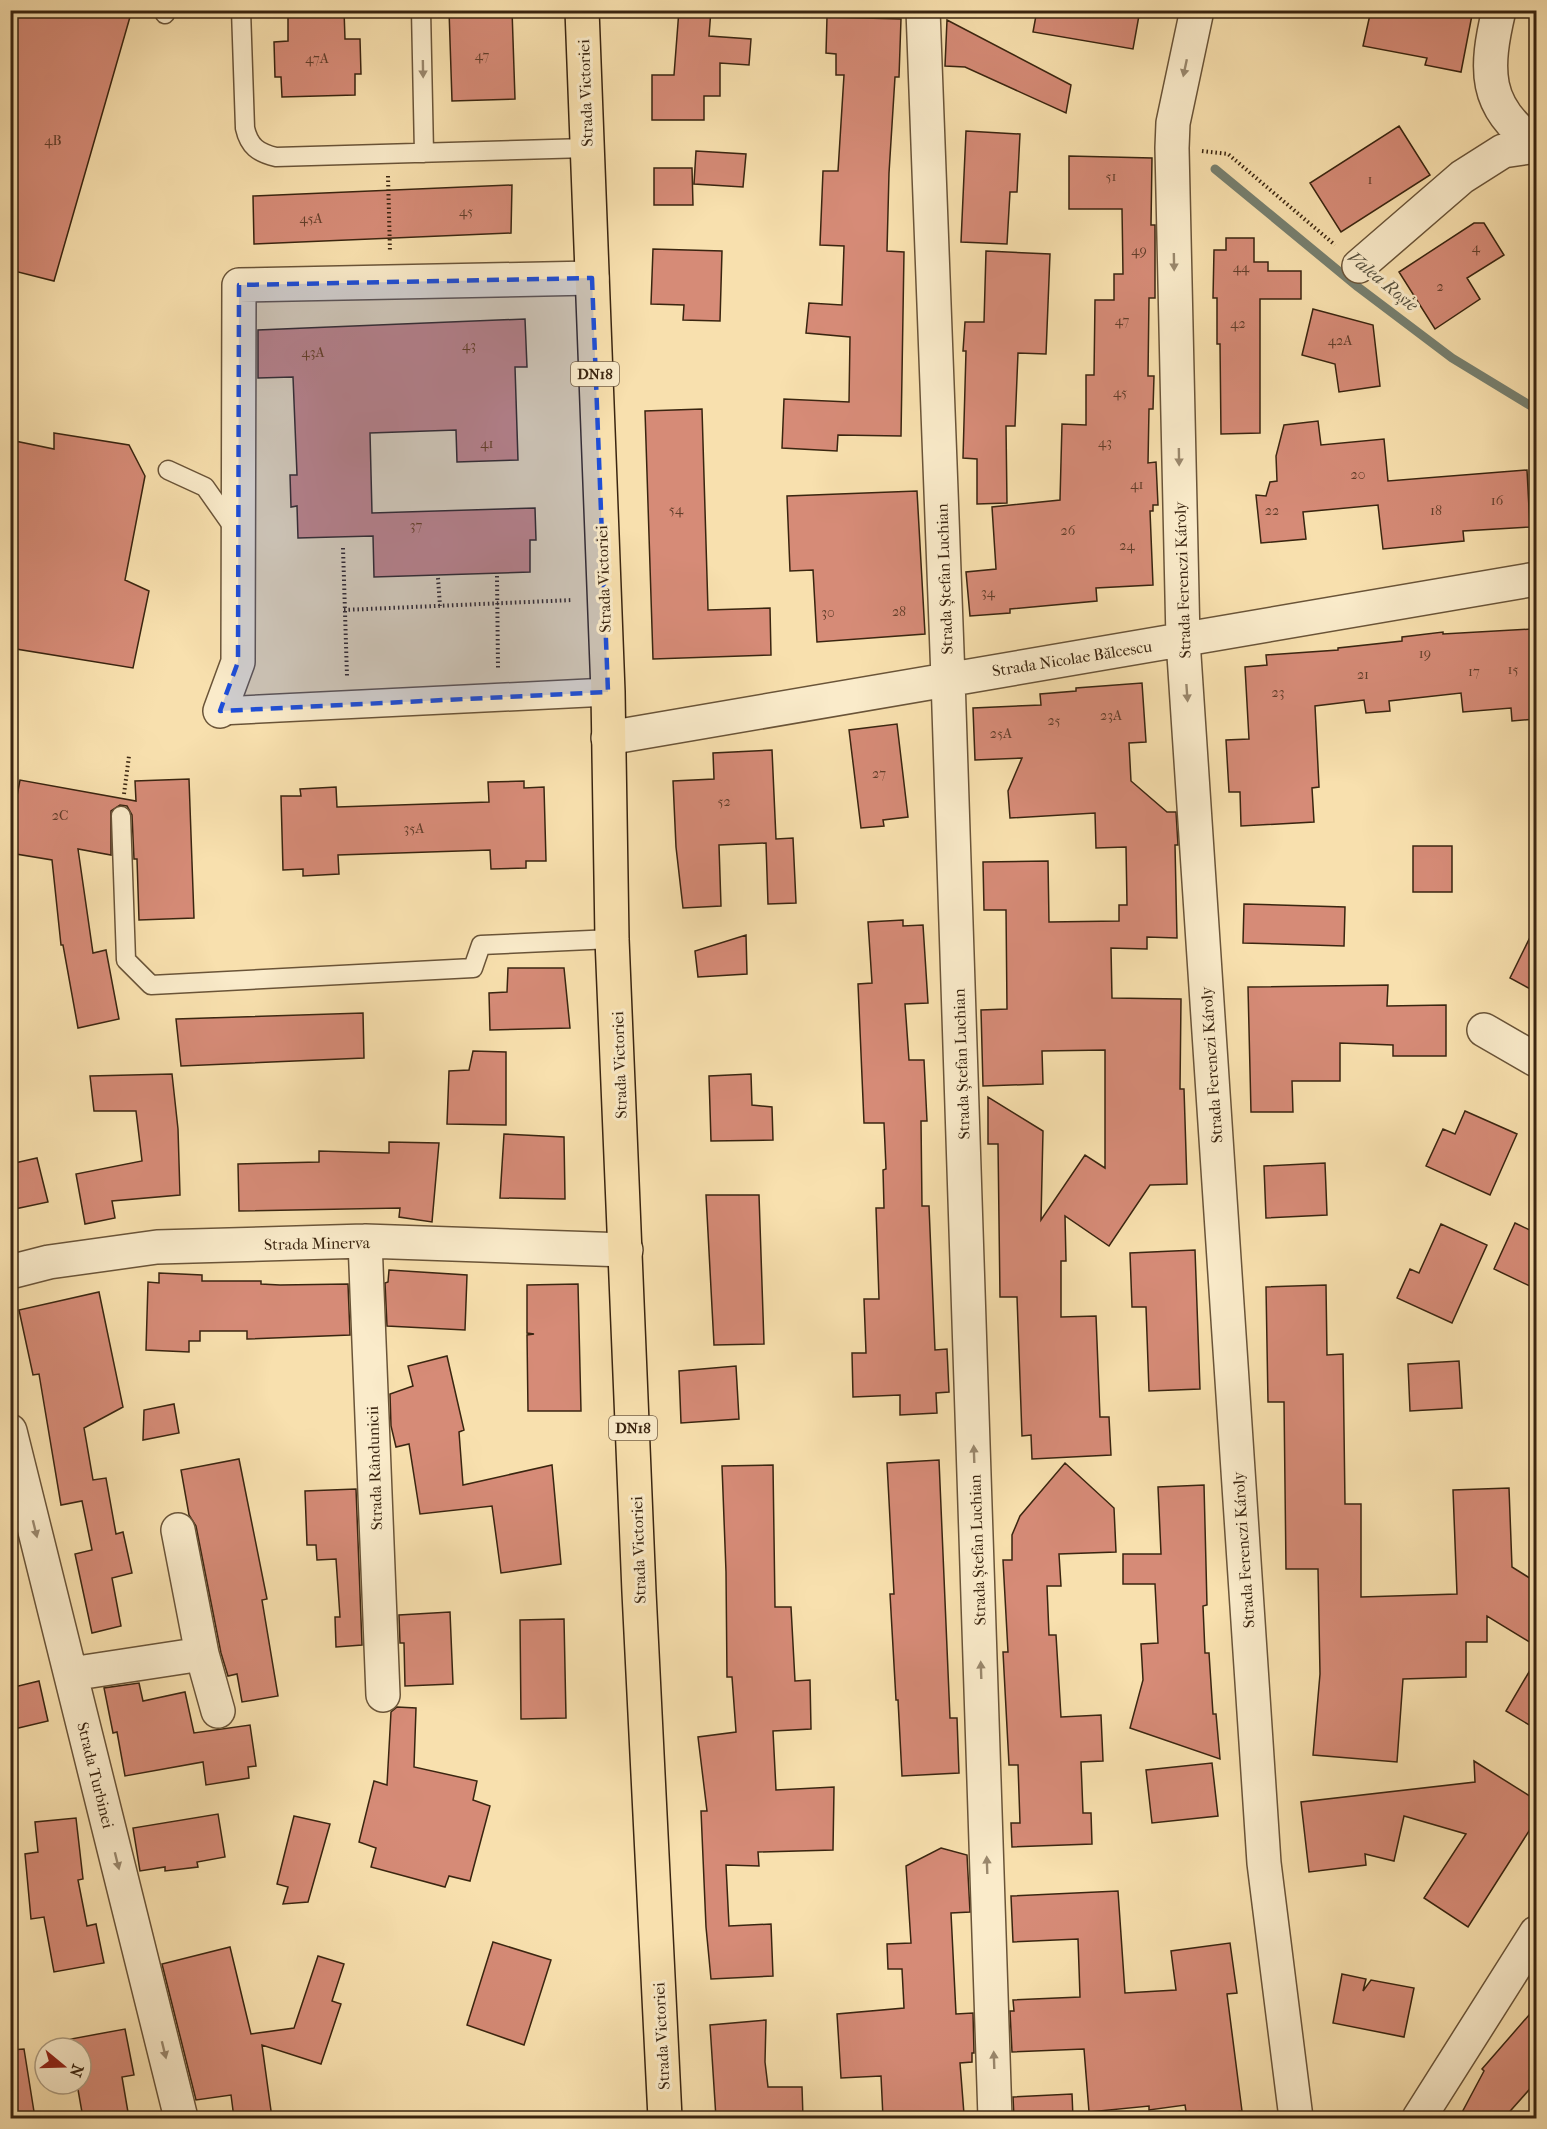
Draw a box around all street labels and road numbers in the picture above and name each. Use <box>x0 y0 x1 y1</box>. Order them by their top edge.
street label: Strada Victoriei <box>574 39 597 147</box>
road number: DN18 <box>571 362 619 386</box>
street label: Strada Ferenczi Károly <box>1170 501 1195 659</box>
street label: Strada Ștefan Luchian <box>932 502 957 655</box>
street label: Strada Victoriei <box>592 525 615 633</box>
street label: Strada Nicolae Bălcescu <box>991 636 1153 681</box>
street label: Strada Ferenczi Károly <box>1197 986 1226 1144</box>
street label: Strada Ștefan Luchian <box>949 987 974 1140</box>
street label: Strada Victoriei <box>608 1011 631 1119</box>
street label: Strada Minerva <box>264 1233 371 1254</box>
street label: Strada Rândunicii <box>363 1405 386 1530</box>
road number: DN18 <box>609 1416 657 1440</box>
street label: Strada Ferenczi Károly <box>1229 1471 1258 1629</box>
street label: Strada Ștefan Luchian <box>965 1473 990 1626</box>
street label: Strada Victoriei <box>627 1496 650 1604</box>
street label: Strada Turbinei <box>73 1720 118 1830</box>
street label: Strada Victoriei <box>649 1982 674 2090</box>

